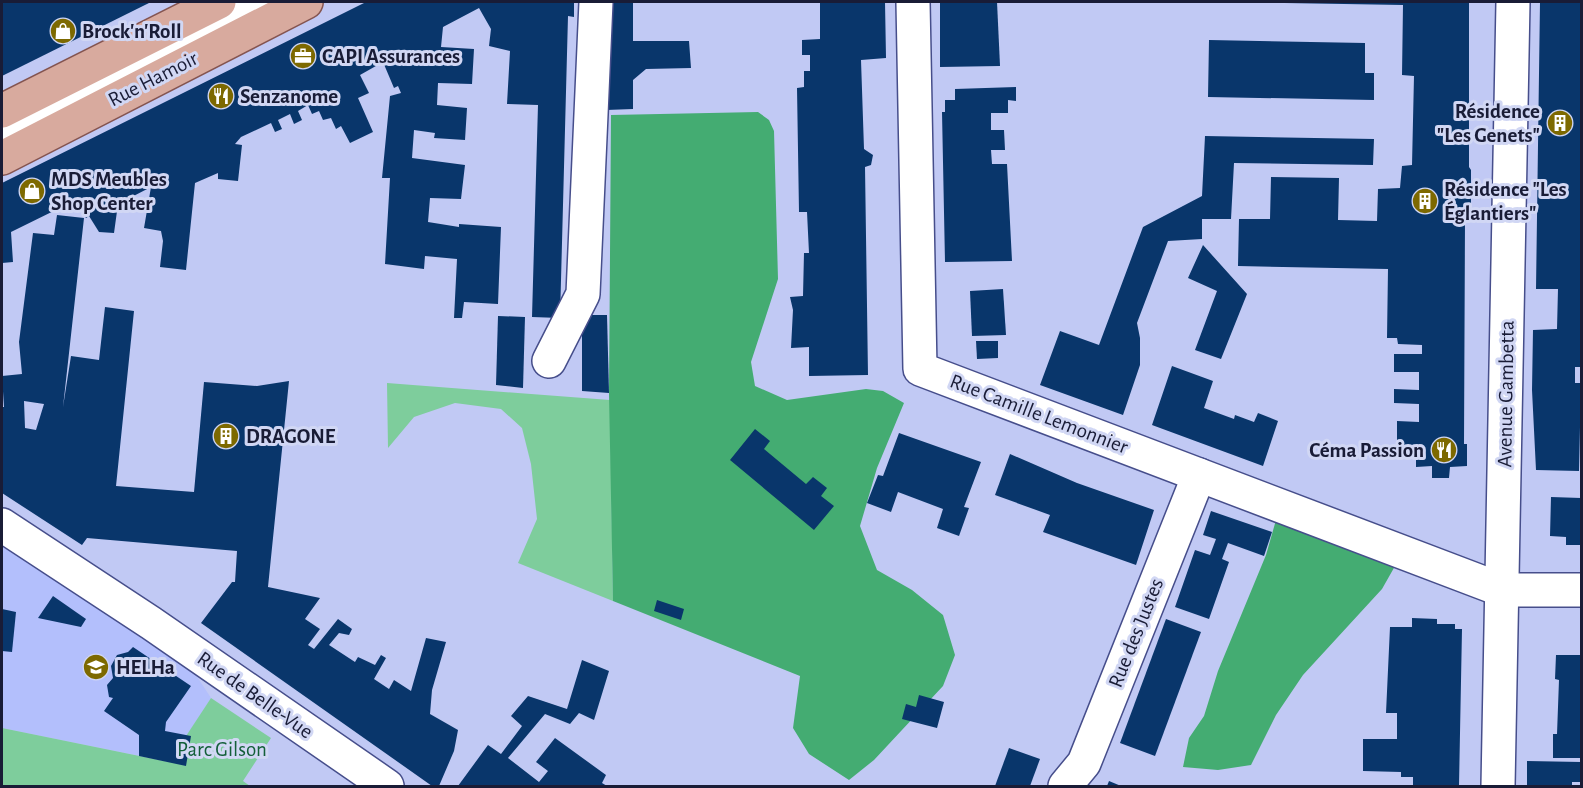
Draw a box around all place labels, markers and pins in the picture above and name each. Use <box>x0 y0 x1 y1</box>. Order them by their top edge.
shop icon: Brock'n'Roll <box>48 16 78 46</box>
place label: Brock'n'Roll <box>82 21 181 42</box>
office icon: CAPI Assurances <box>288 41 318 71</box>
place label: CAPI Assurances <box>322 46 460 67</box>
restaurant icon: Senzanome <box>206 81 236 111</box>
place label: Senzanome <box>240 86 338 107</box>
place label: Résidence "Les Genets" <box>1437 101 1540 146</box>
building icon: Résidence "Les Genets" <box>1545 108 1575 138</box>
place label: MDS Meubles Shop Center <box>51 169 167 214</box>
shop icon: MDS Meubles Shop Center <box>17 176 47 206</box>
place label: Résidence "Les Églantiers" <box>1444 179 1567 224</box>
building icon: Résidence "Les Églantiers" <box>1410 186 1440 216</box>
building icon: DRAGONE <box>211 421 241 451</box>
place label: DRAGONE <box>246 426 336 447</box>
restaurant icon: Céma Passion <box>1429 435 1459 465</box>
place label: Céma Passion <box>1309 440 1424 461</box>
school or university icon: HELHa <box>81 652 111 682</box>
place label: HELHa <box>116 657 175 678</box>

